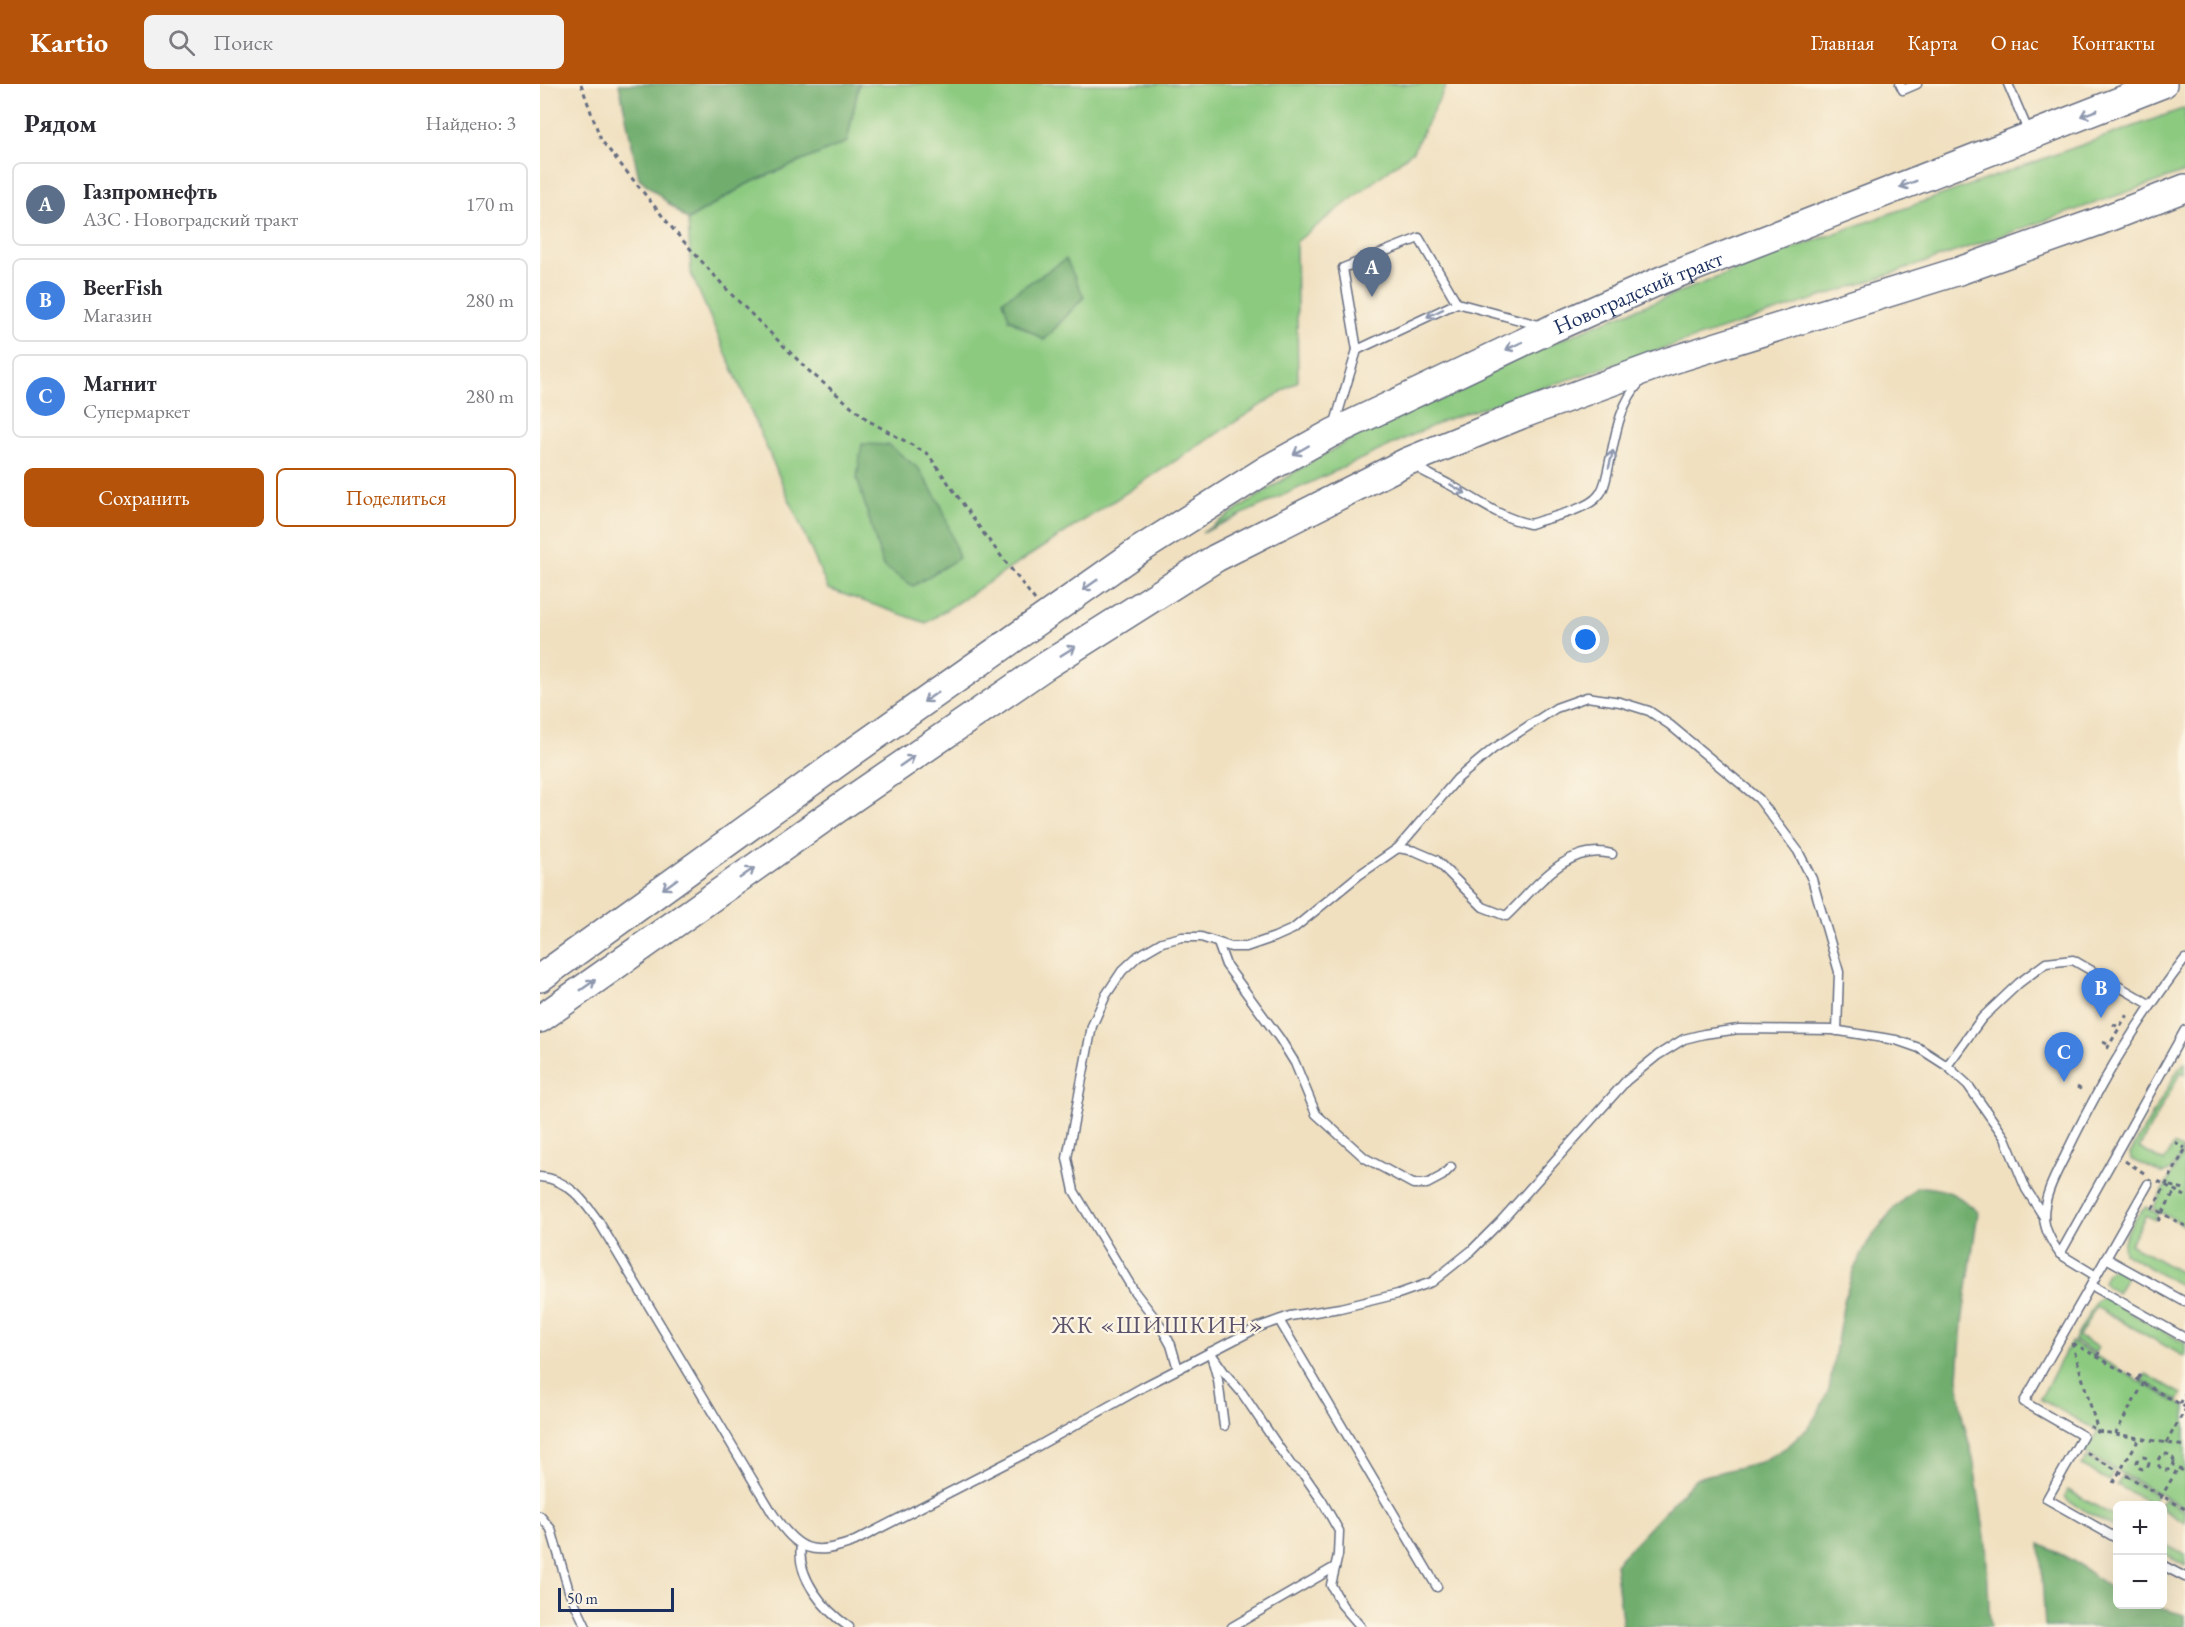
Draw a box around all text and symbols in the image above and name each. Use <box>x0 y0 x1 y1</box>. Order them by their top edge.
search box <box>144 15 564 69</box>
text: Kartio <box>30 24 108 60</box>
icon: search <box>165 26 198 59</box>
text: Поиск <box>213 28 273 57</box>
text: Главная <box>1810 29 1874 56</box>
text: Карта <box>1907 29 1958 56</box>
text: О нас <box>1991 29 2039 56</box>
text: Контакты <box>2072 29 2155 56</box>
text: Рядом <box>24 106 97 140</box>
one-way arrow <box>2081 108 2099 119</box>
text: Найдено: 3 <box>425 110 516 136</box>
text: Газпромнефть <box>83 177 217 206</box>
one-way arrow <box>1899 179 1917 190</box>
text: A <box>38 191 53 217</box>
text: 170 m <box>466 191 514 217</box>
text: АЗС · Новоградский тракт <box>83 206 298 232</box>
street label: Новоградский тракт <box>1549 243 1727 341</box>
pin: A <box>1352 248 1392 297</box>
text: BeerFish <box>83 273 163 302</box>
text: B <box>39 287 52 313</box>
text: 280 m <box>466 287 514 313</box>
text: Магазин <box>83 302 152 328</box>
one-way arrow <box>1427 308 1445 320</box>
one-way arrow <box>1505 341 1523 353</box>
text: Магнит <box>83 369 157 398</box>
text: C <box>38 383 53 409</box>
text: 280 m <box>466 383 514 409</box>
text: Супермаркет <box>83 398 190 424</box>
one-way arrow <box>1293 444 1310 456</box>
one-way arrow <box>1605 449 1617 468</box>
button: Сохранить <box>24 468 264 527</box>
button: Поделиться <box>276 468 516 527</box>
one-way arrow <box>1449 484 1466 496</box>
one-way arrow <box>1083 579 1099 591</box>
your location <box>1571 625 1600 654</box>
one-way arrow <box>1059 645 1076 657</box>
one-way arrow <box>923 691 940 703</box>
one-way arrow <box>898 755 915 767</box>
one-way arrow <box>738 867 755 879</box>
one-way arrow <box>663 878 679 891</box>
pin: B <box>2082 968 2120 1018</box>
one-way arrow <box>579 979 595 991</box>
pin: C <box>2044 1032 2084 1082</box>
district label: ЖК «ШИШКИН» <box>1051 1309 1264 1340</box>
map controls <box>2113 1501 2167 1609</box>
button: + <box>2113 1501 2167 1555</box>
button: − <box>2113 1555 2167 1609</box>
scale bar <box>558 1585 674 1612</box>
text: 50 m <box>567 1588 598 1609</box>

